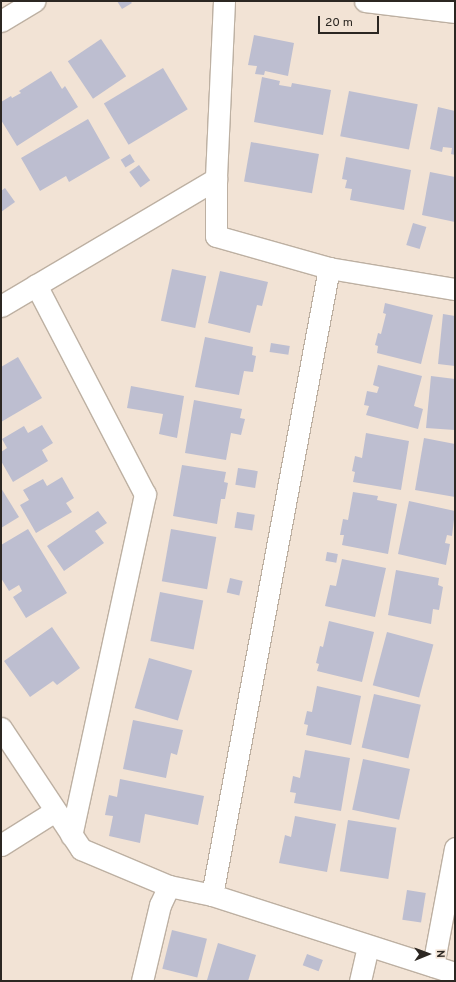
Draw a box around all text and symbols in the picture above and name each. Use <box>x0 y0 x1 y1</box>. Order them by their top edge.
scale bar <box>320 8 381 34</box>
text: 20 m <box>325 15 353 31</box>
north arrow <box>408 934 448 974</box>
text: N <box>433 950 447 958</box>

